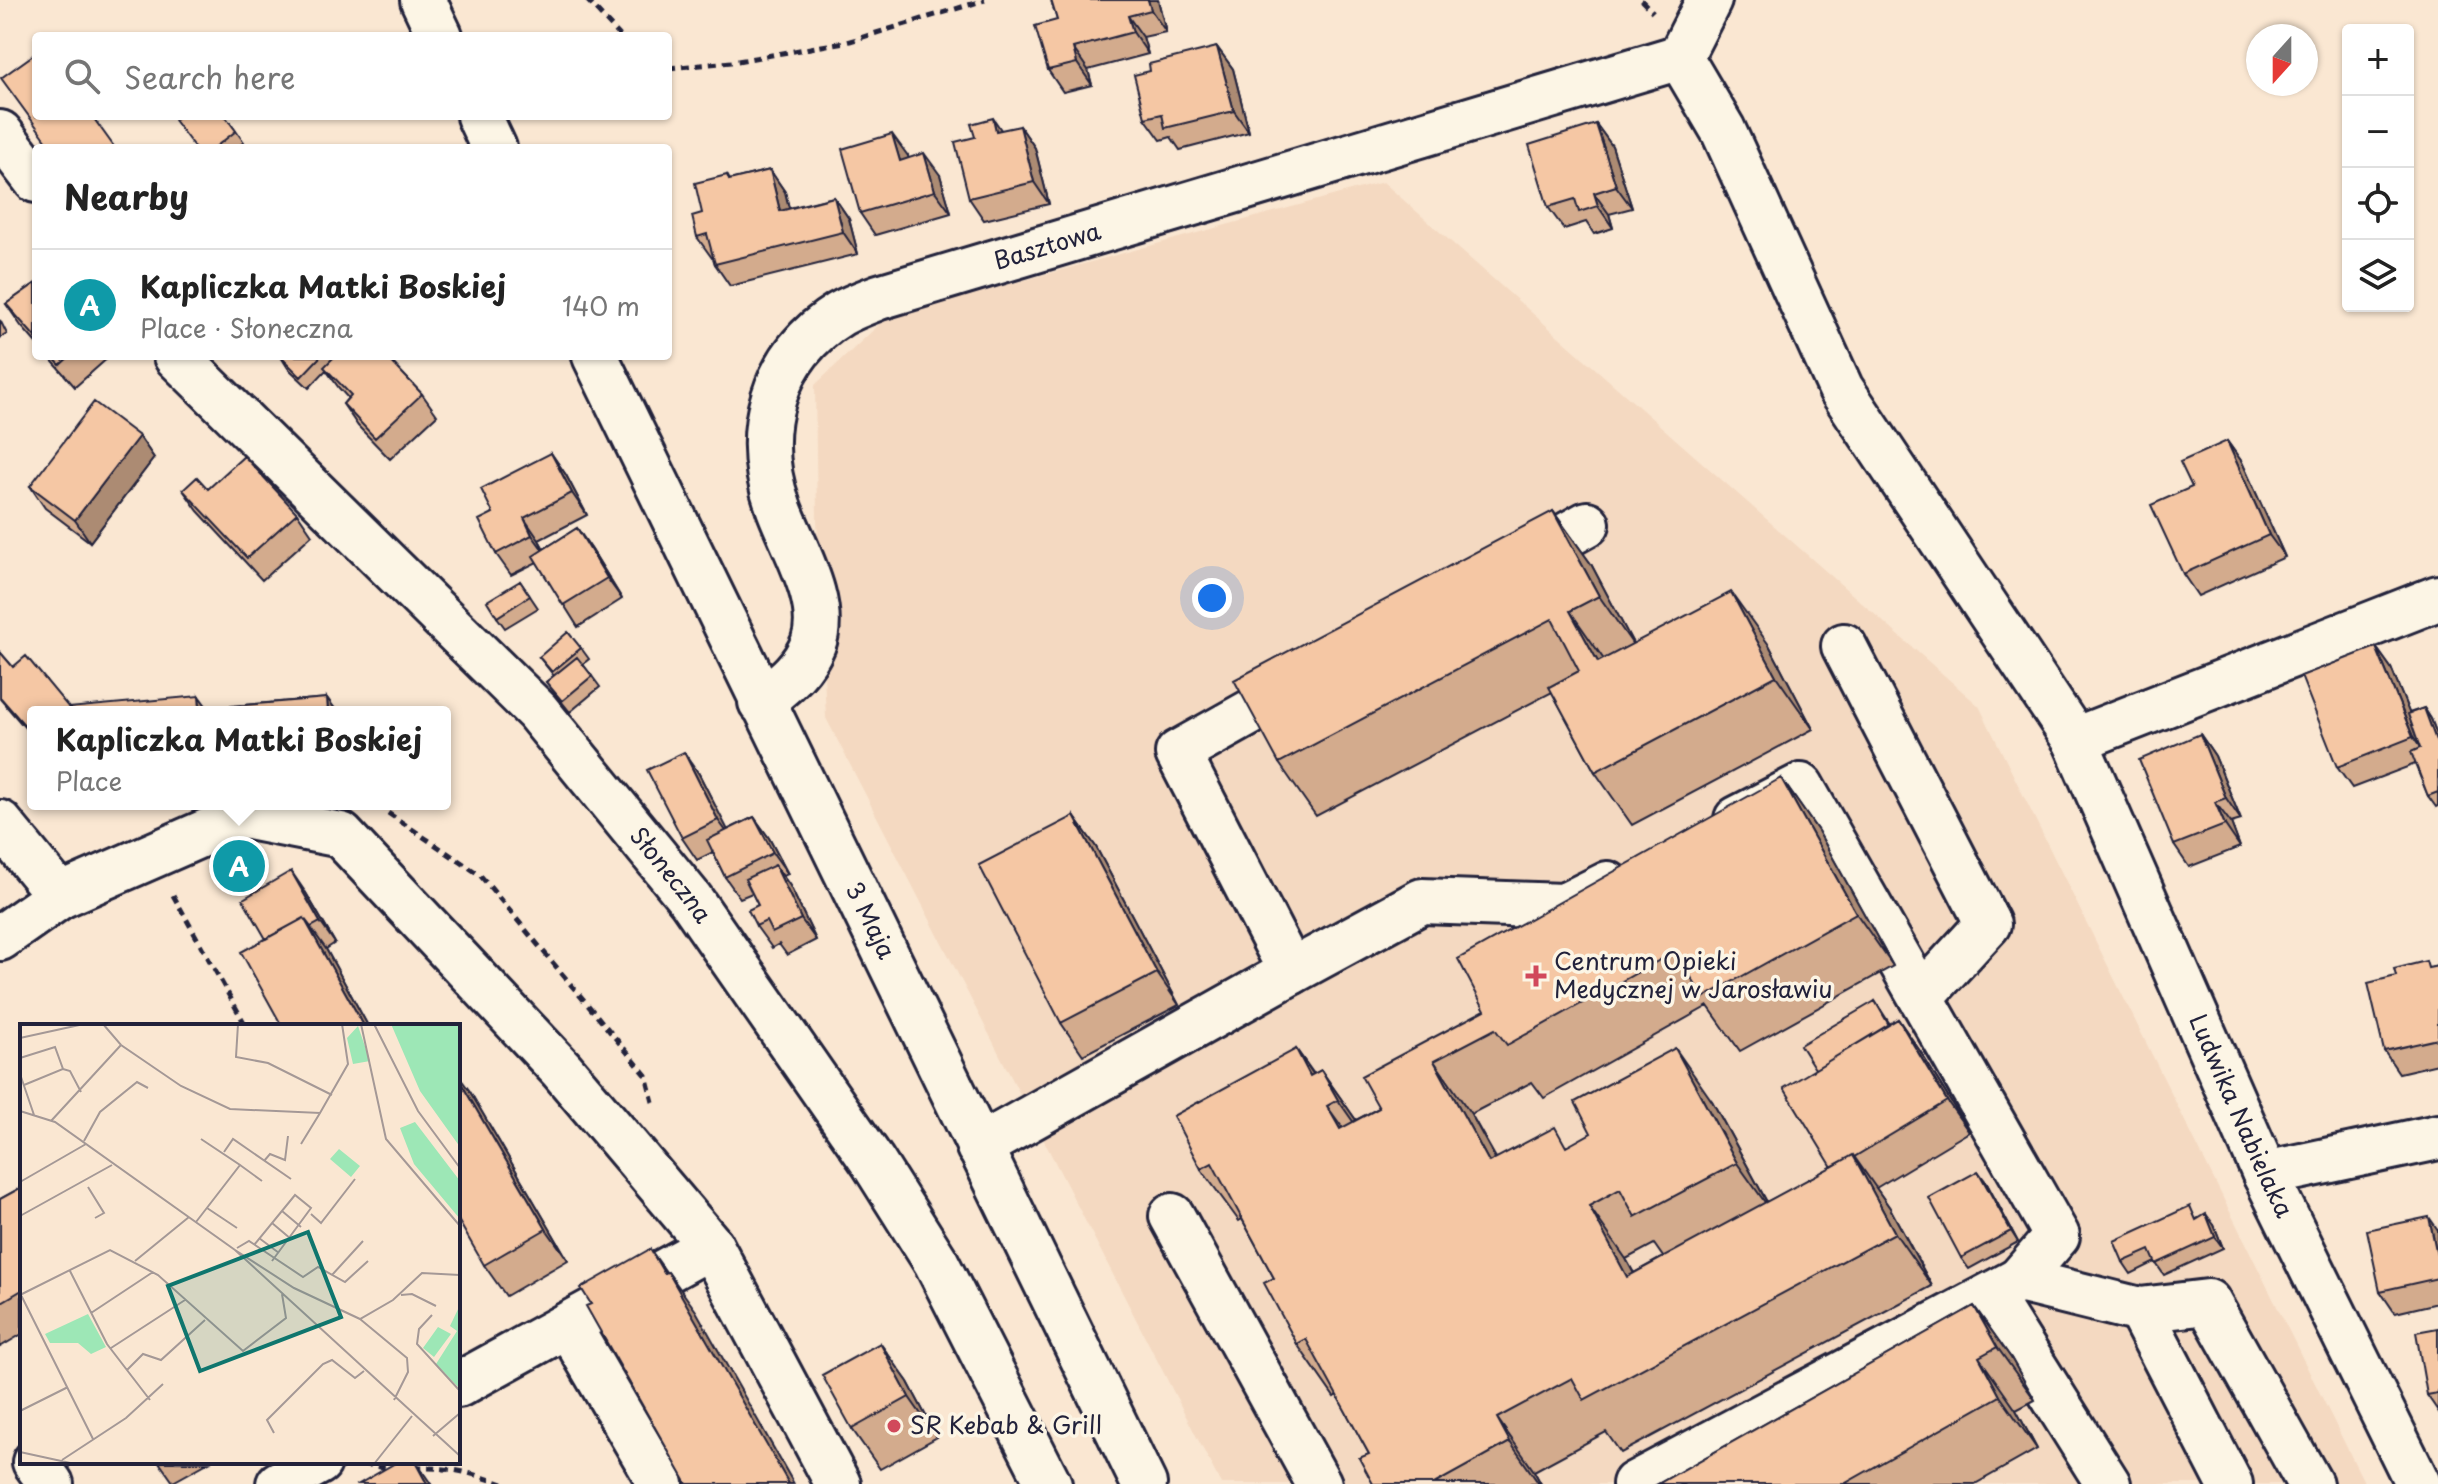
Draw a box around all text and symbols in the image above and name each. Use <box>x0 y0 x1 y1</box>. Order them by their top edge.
north arrow <box>2246 24 2318 96</box>
map controls <box>2342 24 2414 312</box>
button: + <box>2342 24 2414 96</box>
search box <box>32 32 672 120</box>
icon: search <box>60 54 104 98</box>
text: Search here <box>124 54 296 99</box>
button: − <box>2342 96 2414 168</box>
button: locate <box>2342 168 2414 240</box>
text: Nearby <box>64 170 189 222</box>
street label: Basztowa <box>989 212 1105 278</box>
button: layers <box>2342 240 2414 312</box>
text: Kapliczka Matki Boskiej <box>140 263 506 308</box>
text: A <box>80 286 100 325</box>
text: 140 m <box>562 286 640 325</box>
text: Place · Słoneczna <box>140 308 353 347</box>
your location <box>1192 578 1232 618</box>
popup <box>27 706 451 810</box>
text: Kapliczka Matki Boskiej <box>56 716 422 761</box>
text: Place <box>56 761 122 800</box>
street label: Słoneczna <box>622 818 722 930</box>
pin: A <box>213 836 265 896</box>
street label: 3 Maja <box>838 875 906 964</box>
place label: Centrum Opieki Medycznej w Jarosławiu <box>1554 942 1832 1006</box>
marker: Centrum Opieki Medycznej w Jarosławiu <box>1525 965 1547 987</box>
street label: Ludwika Nabielaka <box>2181 1008 2304 1223</box>
inset map <box>20 1024 460 1464</box>
place label: SR Kebab & Grill <box>910 1406 1102 1442</box>
marker: SR Kebab & Grill <box>885 1417 903 1435</box>

